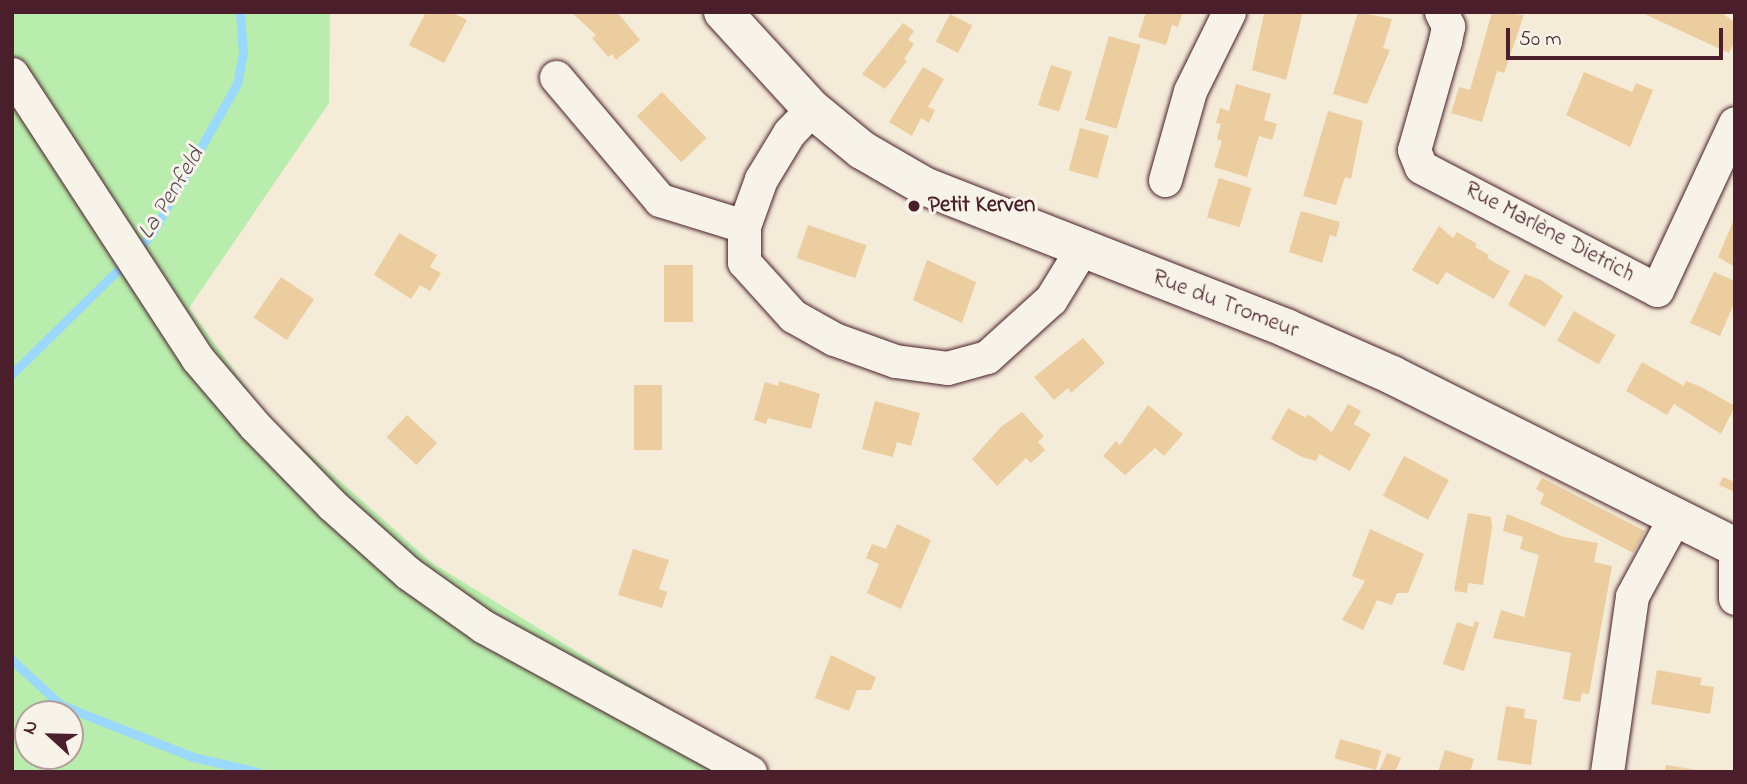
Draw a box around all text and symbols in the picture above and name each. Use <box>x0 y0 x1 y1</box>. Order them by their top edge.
scale bar <box>1509 14 1726 58</box>
text: 50 m <box>1519 25 1562 55</box>
water label: La Penfeld <box>133 143 211 245</box>
street label: Rue Marlène Dietrich <box>1459 177 1639 289</box>
place label: Petit Kerven <box>928 192 1035 220</box>
marker: Petit Kerven <box>906 198 922 214</box>
street label: Rue du Tromeur <box>1148 264 1302 346</box>
north arrow <box>14 700 84 770</box>
text: N <box>16 717 46 739</box>

